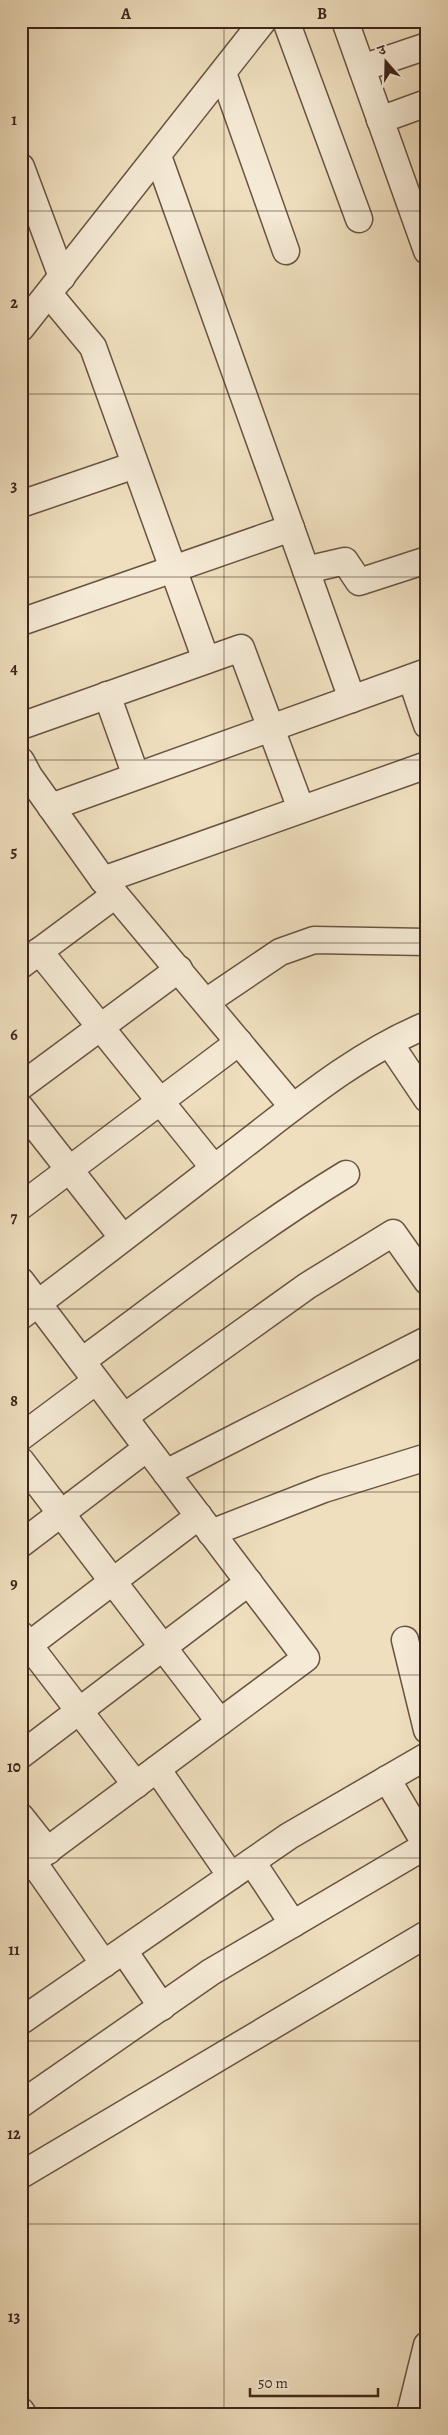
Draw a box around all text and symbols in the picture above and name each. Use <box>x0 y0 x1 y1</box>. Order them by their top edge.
text: A <box>120 3 132 25</box>
text: B <box>317 3 327 25</box>
north arrow <box>360 38 410 88</box>
text: उ <box>374 40 389 61</box>
text: 1 <box>11 109 17 131</box>
text: 2 <box>10 292 18 314</box>
text: 3 <box>11 475 18 497</box>
text: 4 <box>10 658 18 680</box>
text: 5 <box>11 841 18 863</box>
text: 6 <box>10 1024 18 1046</box>
text: 7 <box>11 1207 18 1229</box>
text: 8 <box>10 1390 18 1412</box>
text: 9 <box>10 1573 18 1595</box>
text: 10 <box>7 1756 21 1778</box>
text: 11 <box>8 1939 20 1961</box>
text: 12 <box>7 2123 21 2145</box>
text: 13 <box>8 2306 20 2328</box>
scale bar <box>250 2365 378 2397</box>
text: 50 m <box>258 2373 288 2393</box>

